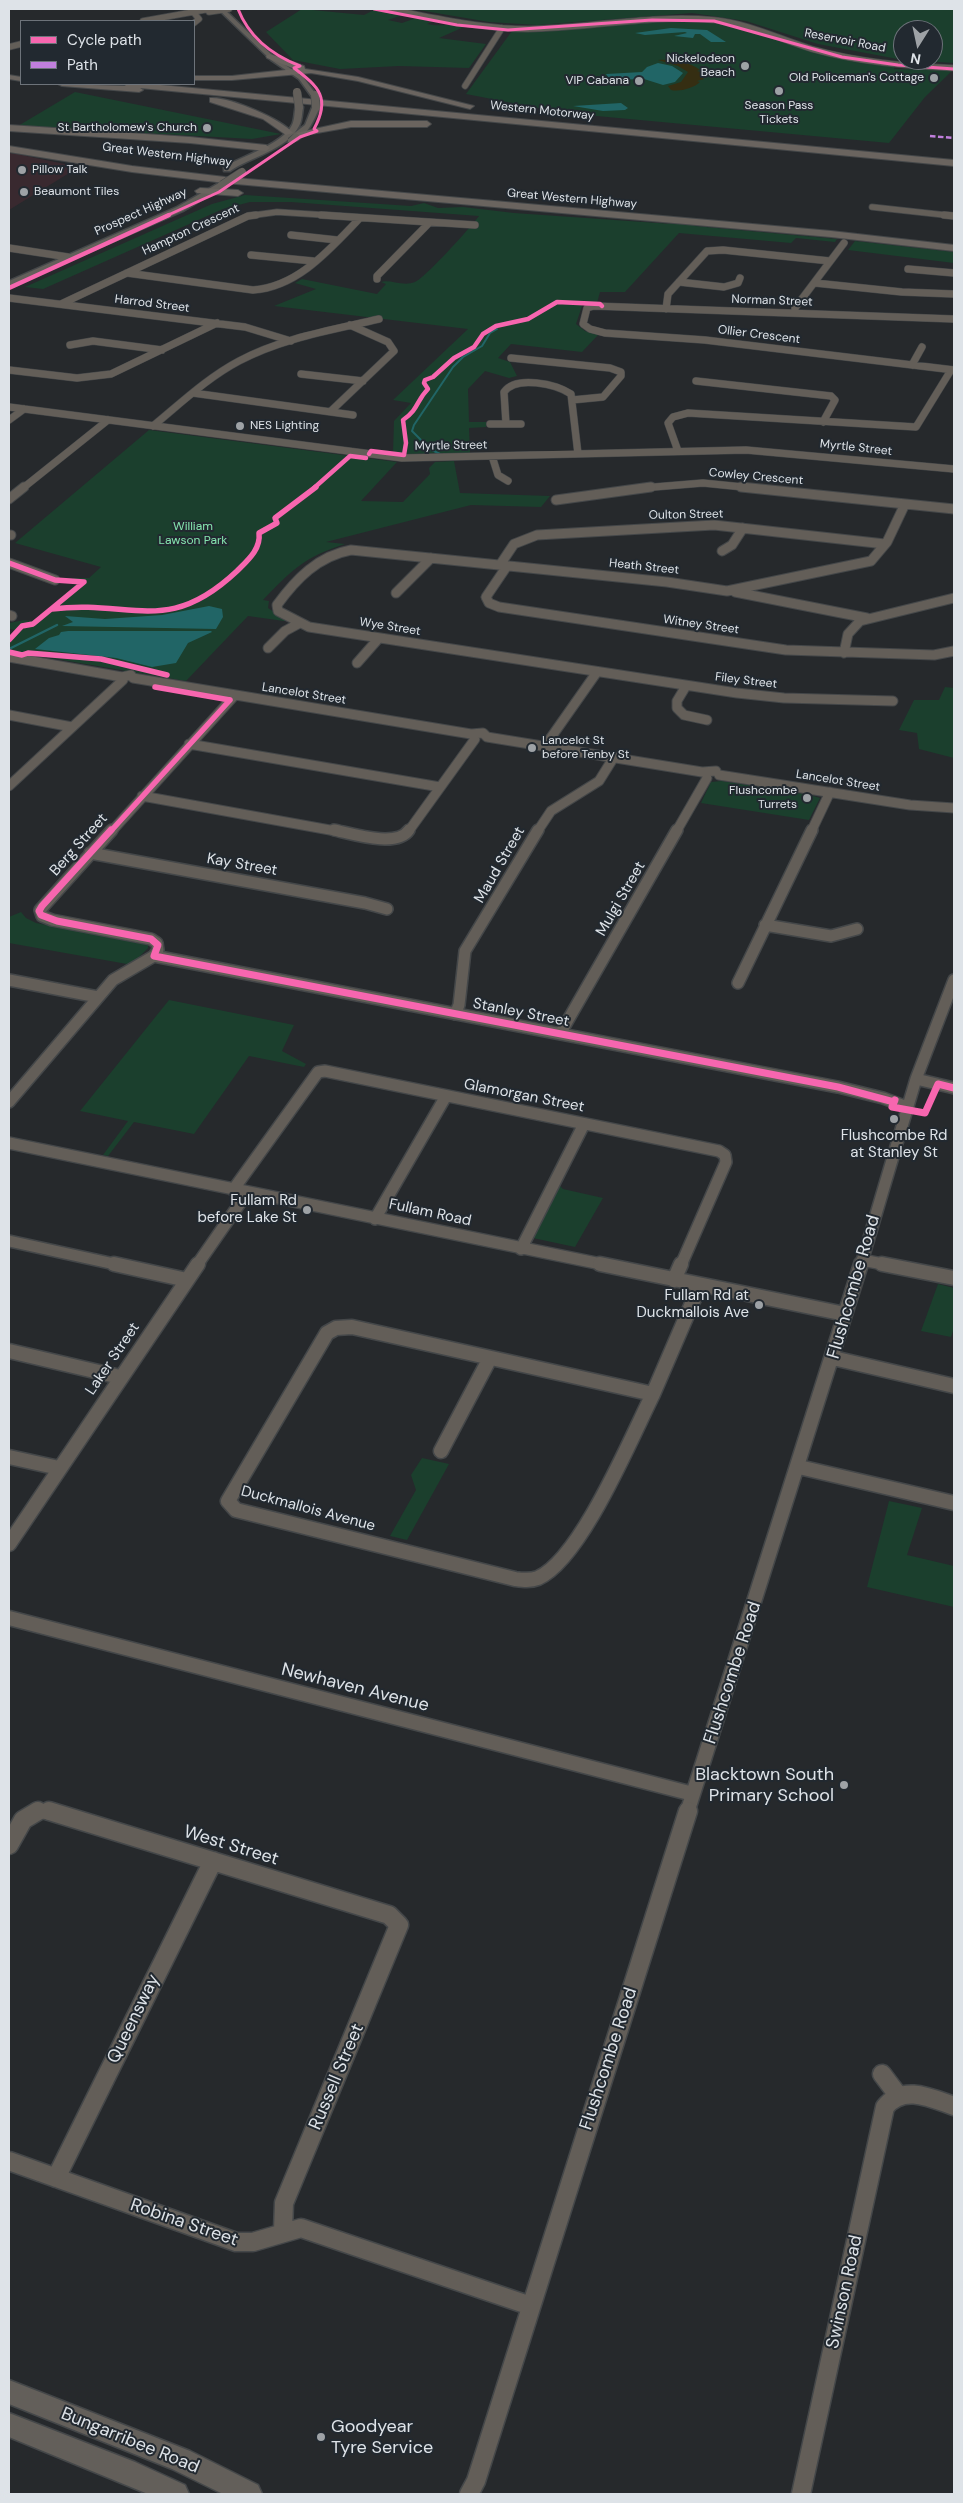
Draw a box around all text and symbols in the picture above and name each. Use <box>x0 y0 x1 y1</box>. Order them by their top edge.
legend <box>20 20 195 85</box>
north arrow <box>893 20 943 70</box>
street label: Reservoir Road <box>803 26 887 56</box>
text: Cycle path <box>67 30 142 50</box>
text: N <box>909 49 922 69</box>
place label: Nickelodeon Beach <box>666 52 735 80</box>
text: Path <box>67 55 98 75</box>
marker: Nickelodeon Beach <box>739 60 751 72</box>
place label: Old Policeman's Cottage <box>789 71 924 85</box>
marker: Old Policeman's Cottage <box>928 72 940 84</box>
place label: VIP Cabana <box>565 74 629 88</box>
marker: VIP Cabana <box>633 75 645 87</box>
marker: Season Pass Tickets <box>773 85 785 97</box>
street label: Western Motorway <box>489 98 595 124</box>
place label: Season Pass Tickets <box>745 99 813 127</box>
place label: St Bartholomew's Church <box>58 121 197 135</box>
marker: St Bartholomew's Church <box>201 122 213 134</box>
street label: Great Western Highway <box>101 140 233 170</box>
place label: Pillow Talk <box>32 163 88 177</box>
marker: Pillow Talk <box>16 164 28 176</box>
place label: Beaumont Tiles <box>34 185 119 199</box>
street label: Prospect Highway <box>92 185 190 239</box>
marker: Beaumont Tiles <box>18 186 30 198</box>
street label: Great Western Highway <box>506 186 638 212</box>
street label: Hampton Crescent <box>140 201 242 259</box>
street label: Harrod Street <box>114 292 190 316</box>
street label: Norman Street <box>731 292 813 310</box>
street label: Ollier Crescent <box>717 323 801 347</box>
place label: NES Lighting <box>250 419 319 433</box>
marker: NES Lighting <box>234 420 246 432</box>
street label: Myrtle Street <box>819 437 893 459</box>
street label: Myrtle Street <box>415 438 487 454</box>
street label: Cowley Crescent <box>708 466 804 488</box>
street label: Oulton Street <box>649 507 723 523</box>
park label: William Lawson Park <box>159 520 227 548</box>
street label: Heath Street <box>608 556 680 578</box>
street label: Witney Street <box>662 613 740 637</box>
street label: Wye Street <box>358 615 422 639</box>
street label: Filey Street <box>714 670 778 692</box>
street label: Lancelot Street <box>261 680 347 708</box>
place label: Lancelot St before Tenby St <box>542 734 629 762</box>
marker: Lancelot St before Tenby St <box>526 742 538 754</box>
street label: Lancelot Street <box>795 767 881 795</box>
place label: Flushcombe Turrets <box>729 784 797 812</box>
marker: Flushcombe Turrets <box>801 792 813 804</box>
street label: Berg Street <box>46 810 112 880</box>
street label: Maud Street <box>471 824 529 906</box>
street label: Kay Street <box>205 850 279 880</box>
street label: Mulgi Street <box>592 859 650 939</box>
street label: Stanley Street <box>471 995 571 1031</box>
street label: Glamorgan Street <box>462 1076 586 1116</box>
marker: Flushcombe Rd at Stanley St <box>888 1113 900 1125</box>
place label: Flushcombe Rd at Stanley St <box>841 1127 947 1162</box>
place label: Fullam Rd before Lake St <box>197 1192 297 1227</box>
street label: Fullam Road <box>387 1195 473 1231</box>
marker: Fullam Rd before Lake St <box>301 1204 313 1216</box>
street label: Flushcombe Road <box>823 1213 885 1361</box>
place label: Fullam Rd at Duckmallois Ave <box>636 1287 749 1322</box>
marker: Fullam Rd at Duckmallois Ave <box>753 1299 765 1311</box>
street label: Laker Street <box>82 1319 144 1399</box>
street label: Duckmallois Avenue <box>239 1482 377 1536</box>
street label: Flushcombe Road <box>700 1599 766 1747</box>
street label: Newhaven Avenue <box>279 1659 431 1717</box>
place label: Blacktown South Primary School <box>695 1764 834 1806</box>
marker: Blacktown South Primary School <box>838 1779 850 1791</box>
street label: West Street <box>181 1821 281 1871</box>
street label: Queensway <box>103 1971 165 2067</box>
street label: Flushcombe Road <box>576 1985 642 2133</box>
street label: Russell Street <box>305 2021 369 2133</box>
street label: Robina Street <box>127 2195 241 2251</box>
street label: Swinson Road <box>822 2233 868 2351</box>
street label: Bungarribee Road <box>58 2403 202 2479</box>
place label: Goodyear Tyre Service <box>331 2416 433 2458</box>
marker: Goodyear Tyre Service <box>315 2431 327 2443</box>

